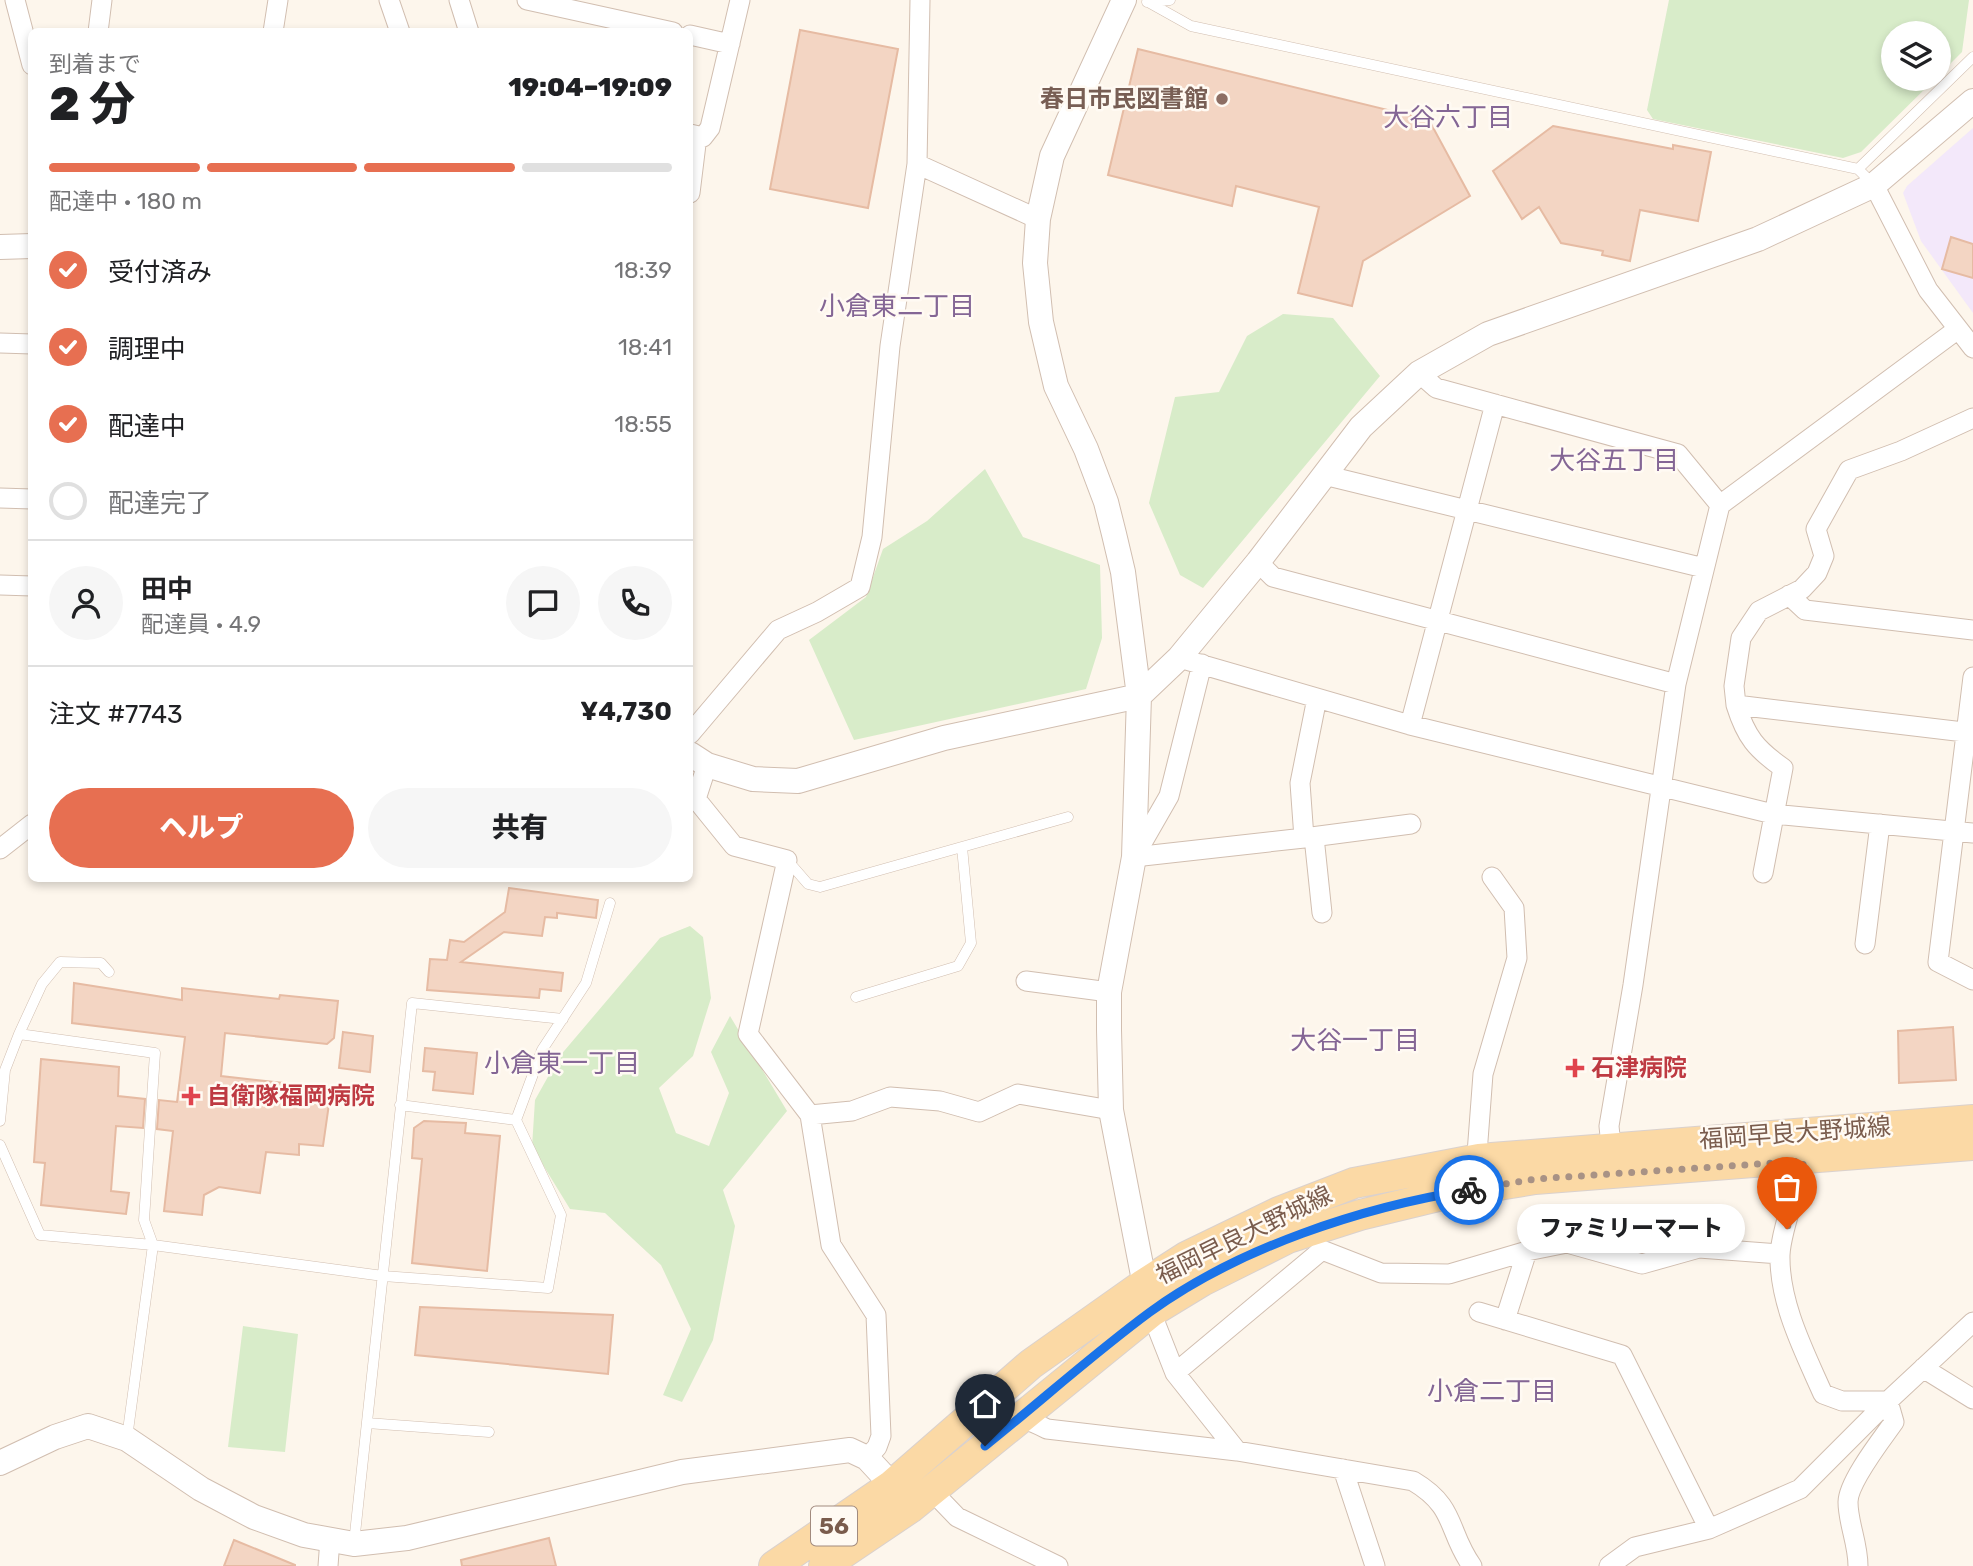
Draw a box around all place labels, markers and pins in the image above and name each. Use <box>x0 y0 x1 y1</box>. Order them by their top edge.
place label: 春日市民図書館 <box>1040 85 1208 113</box>
marker: 春日市民図書館 <box>1214 91 1230 107</box>
place label: 石津病院 <box>1591 1054 1687 1082</box>
marker: 石津病院 <box>1565 1058 1585 1078</box>
place label: 自衛隊福岡病院 <box>207 1082 375 1110</box>
marker: 自衛隊福岡病院 <box>181 1086 201 1106</box>
pin <box>1757 1157 1817 1229</box>
callout: ファミリーマート <box>1518 1204 1745 1254</box>
pin <box>955 1374 1015 1446</box>

